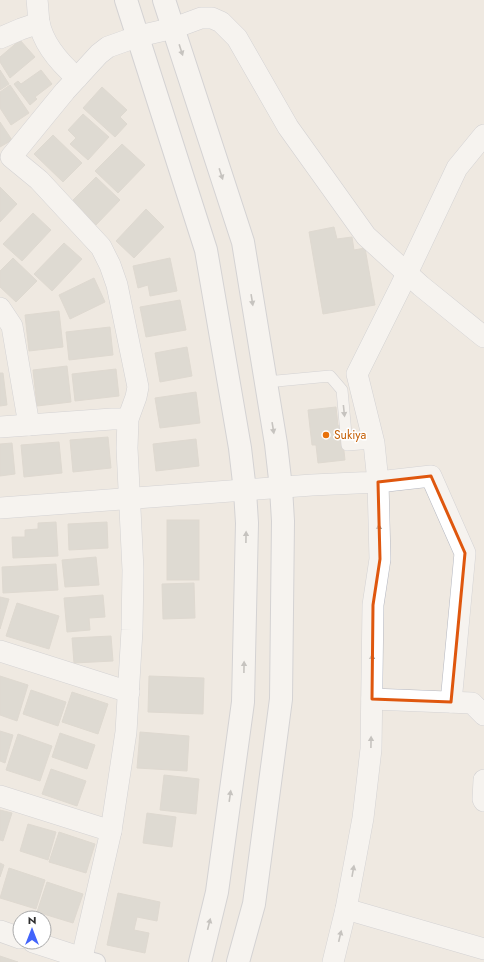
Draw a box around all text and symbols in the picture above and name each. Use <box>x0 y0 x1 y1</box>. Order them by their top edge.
one-way arrow <box>178 44 184 56</box>
one-way arrow <box>218 168 224 180</box>
one-way arrow <box>249 294 255 306</box>
one-way arrow <box>341 405 347 417</box>
one-way arrow <box>271 422 277 434</box>
place label: Sukiya <box>334 426 367 444</box>
marker: Sukiya <box>321 430 331 440</box>
one-way arrow <box>376 523 382 536</box>
one-way arrow <box>243 531 250 543</box>
one-way arrow <box>369 653 375 666</box>
one-way arrow <box>241 660 247 673</box>
one-way arrow <box>368 735 374 748</box>
one-way arrow <box>227 790 233 802</box>
one-way arrow <box>350 865 356 877</box>
north arrow <box>12 910 52 950</box>
text: N <box>28 912 36 928</box>
one-way arrow <box>207 918 213 930</box>
one-way arrow <box>337 929 343 942</box>

